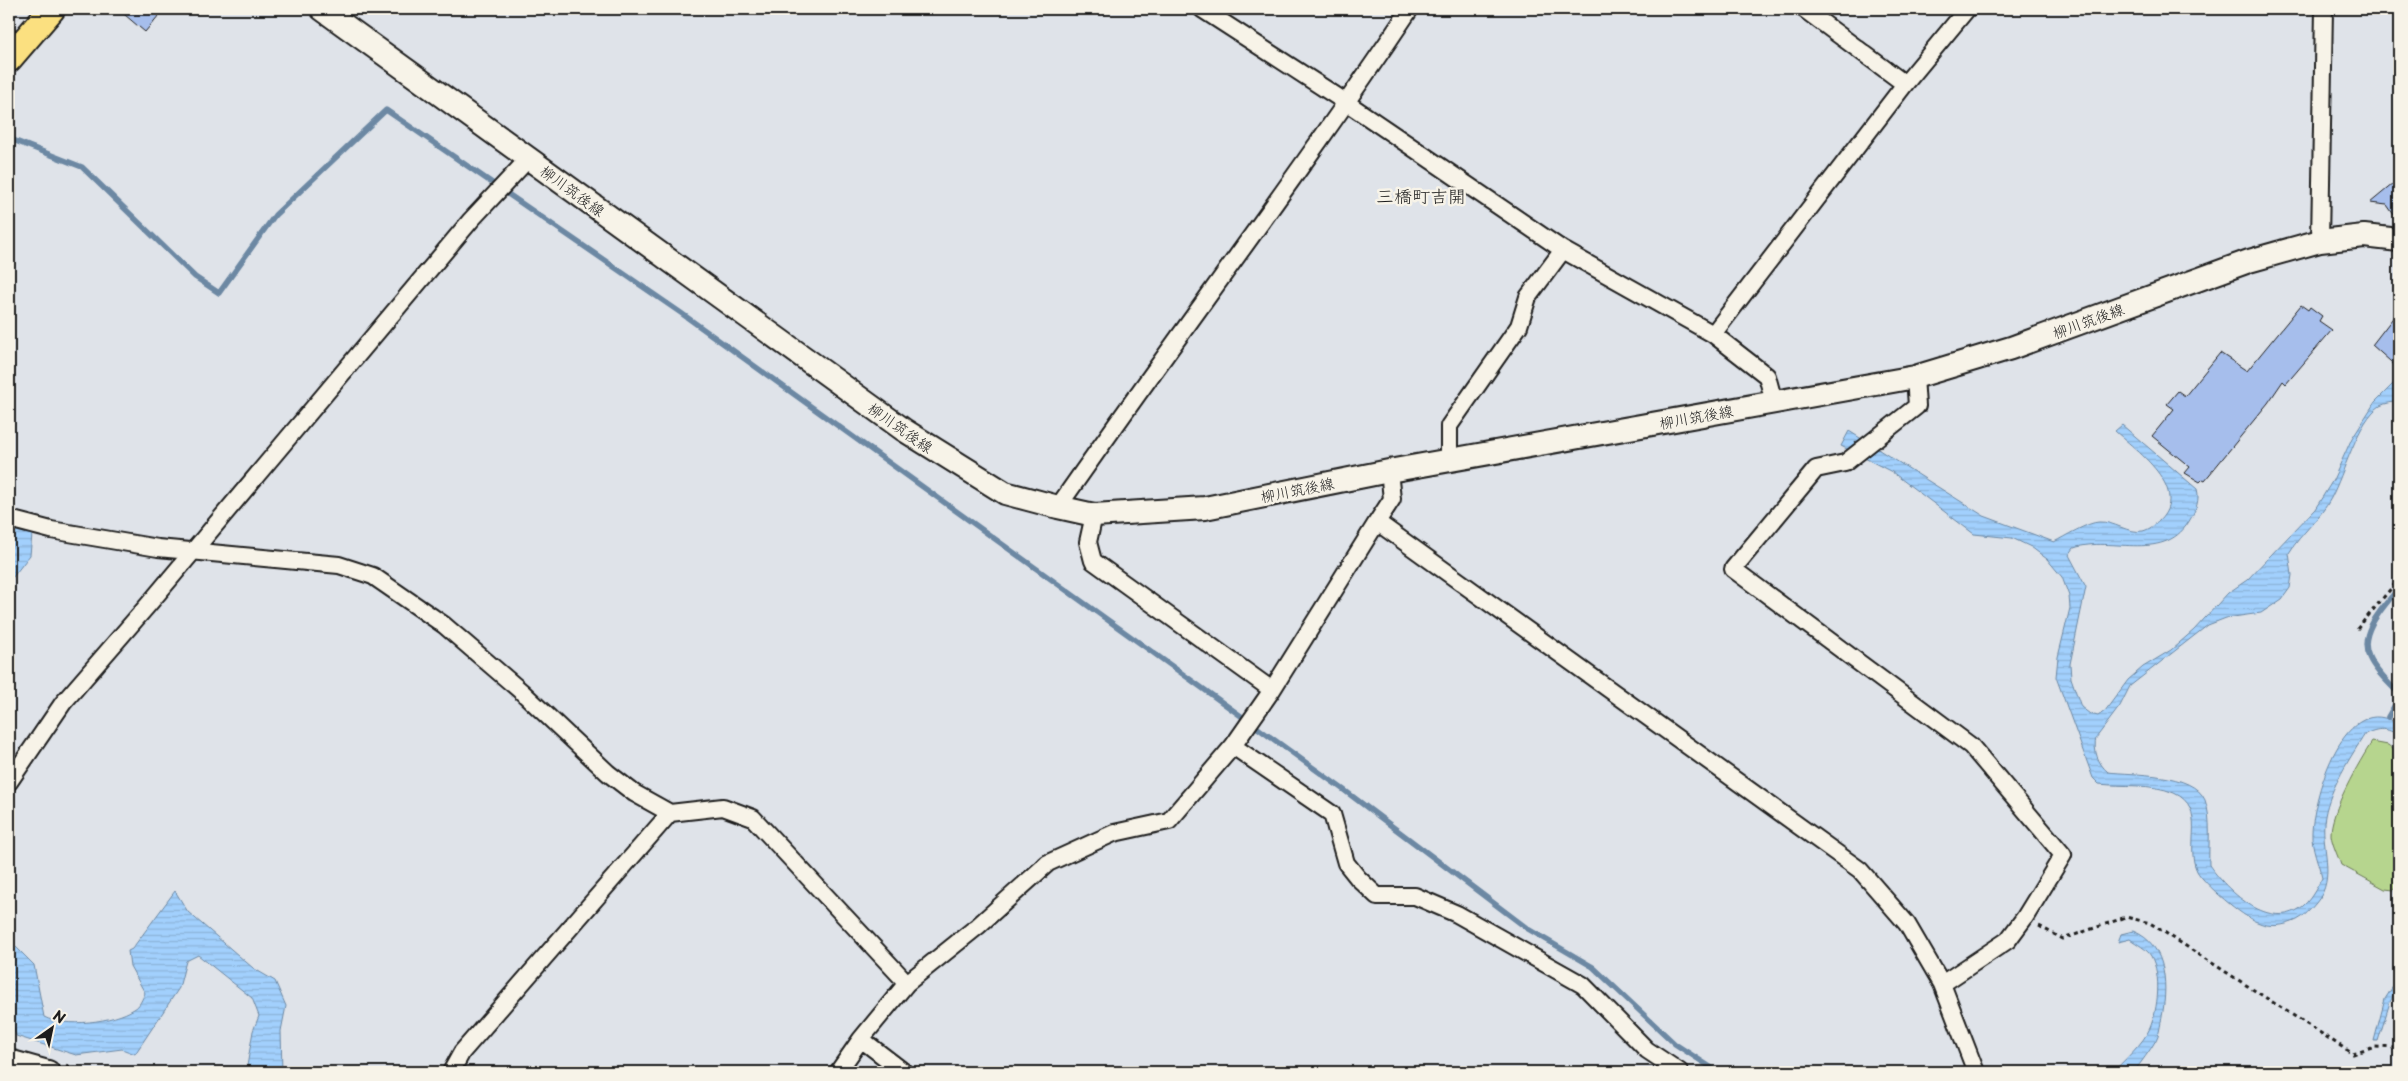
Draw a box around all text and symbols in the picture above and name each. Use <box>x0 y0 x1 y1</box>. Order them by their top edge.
street label: 柳川筑後線 <box>536 159 610 221</box>
district label: 三橋町吉開 <box>1376 182 1466 209</box>
street label: 柳川筑後線 <box>2049 296 2127 344</box>
street label: 柳川筑後線 <box>864 396 938 458</box>
street label: 柳川筑後線 <box>1657 398 1735 434</box>
street label: 柳川筑後線 <box>1258 471 1336 507</box>
north arrow <box>28 1004 78 1054</box>
text: N <box>49 1005 70 1029</box>

